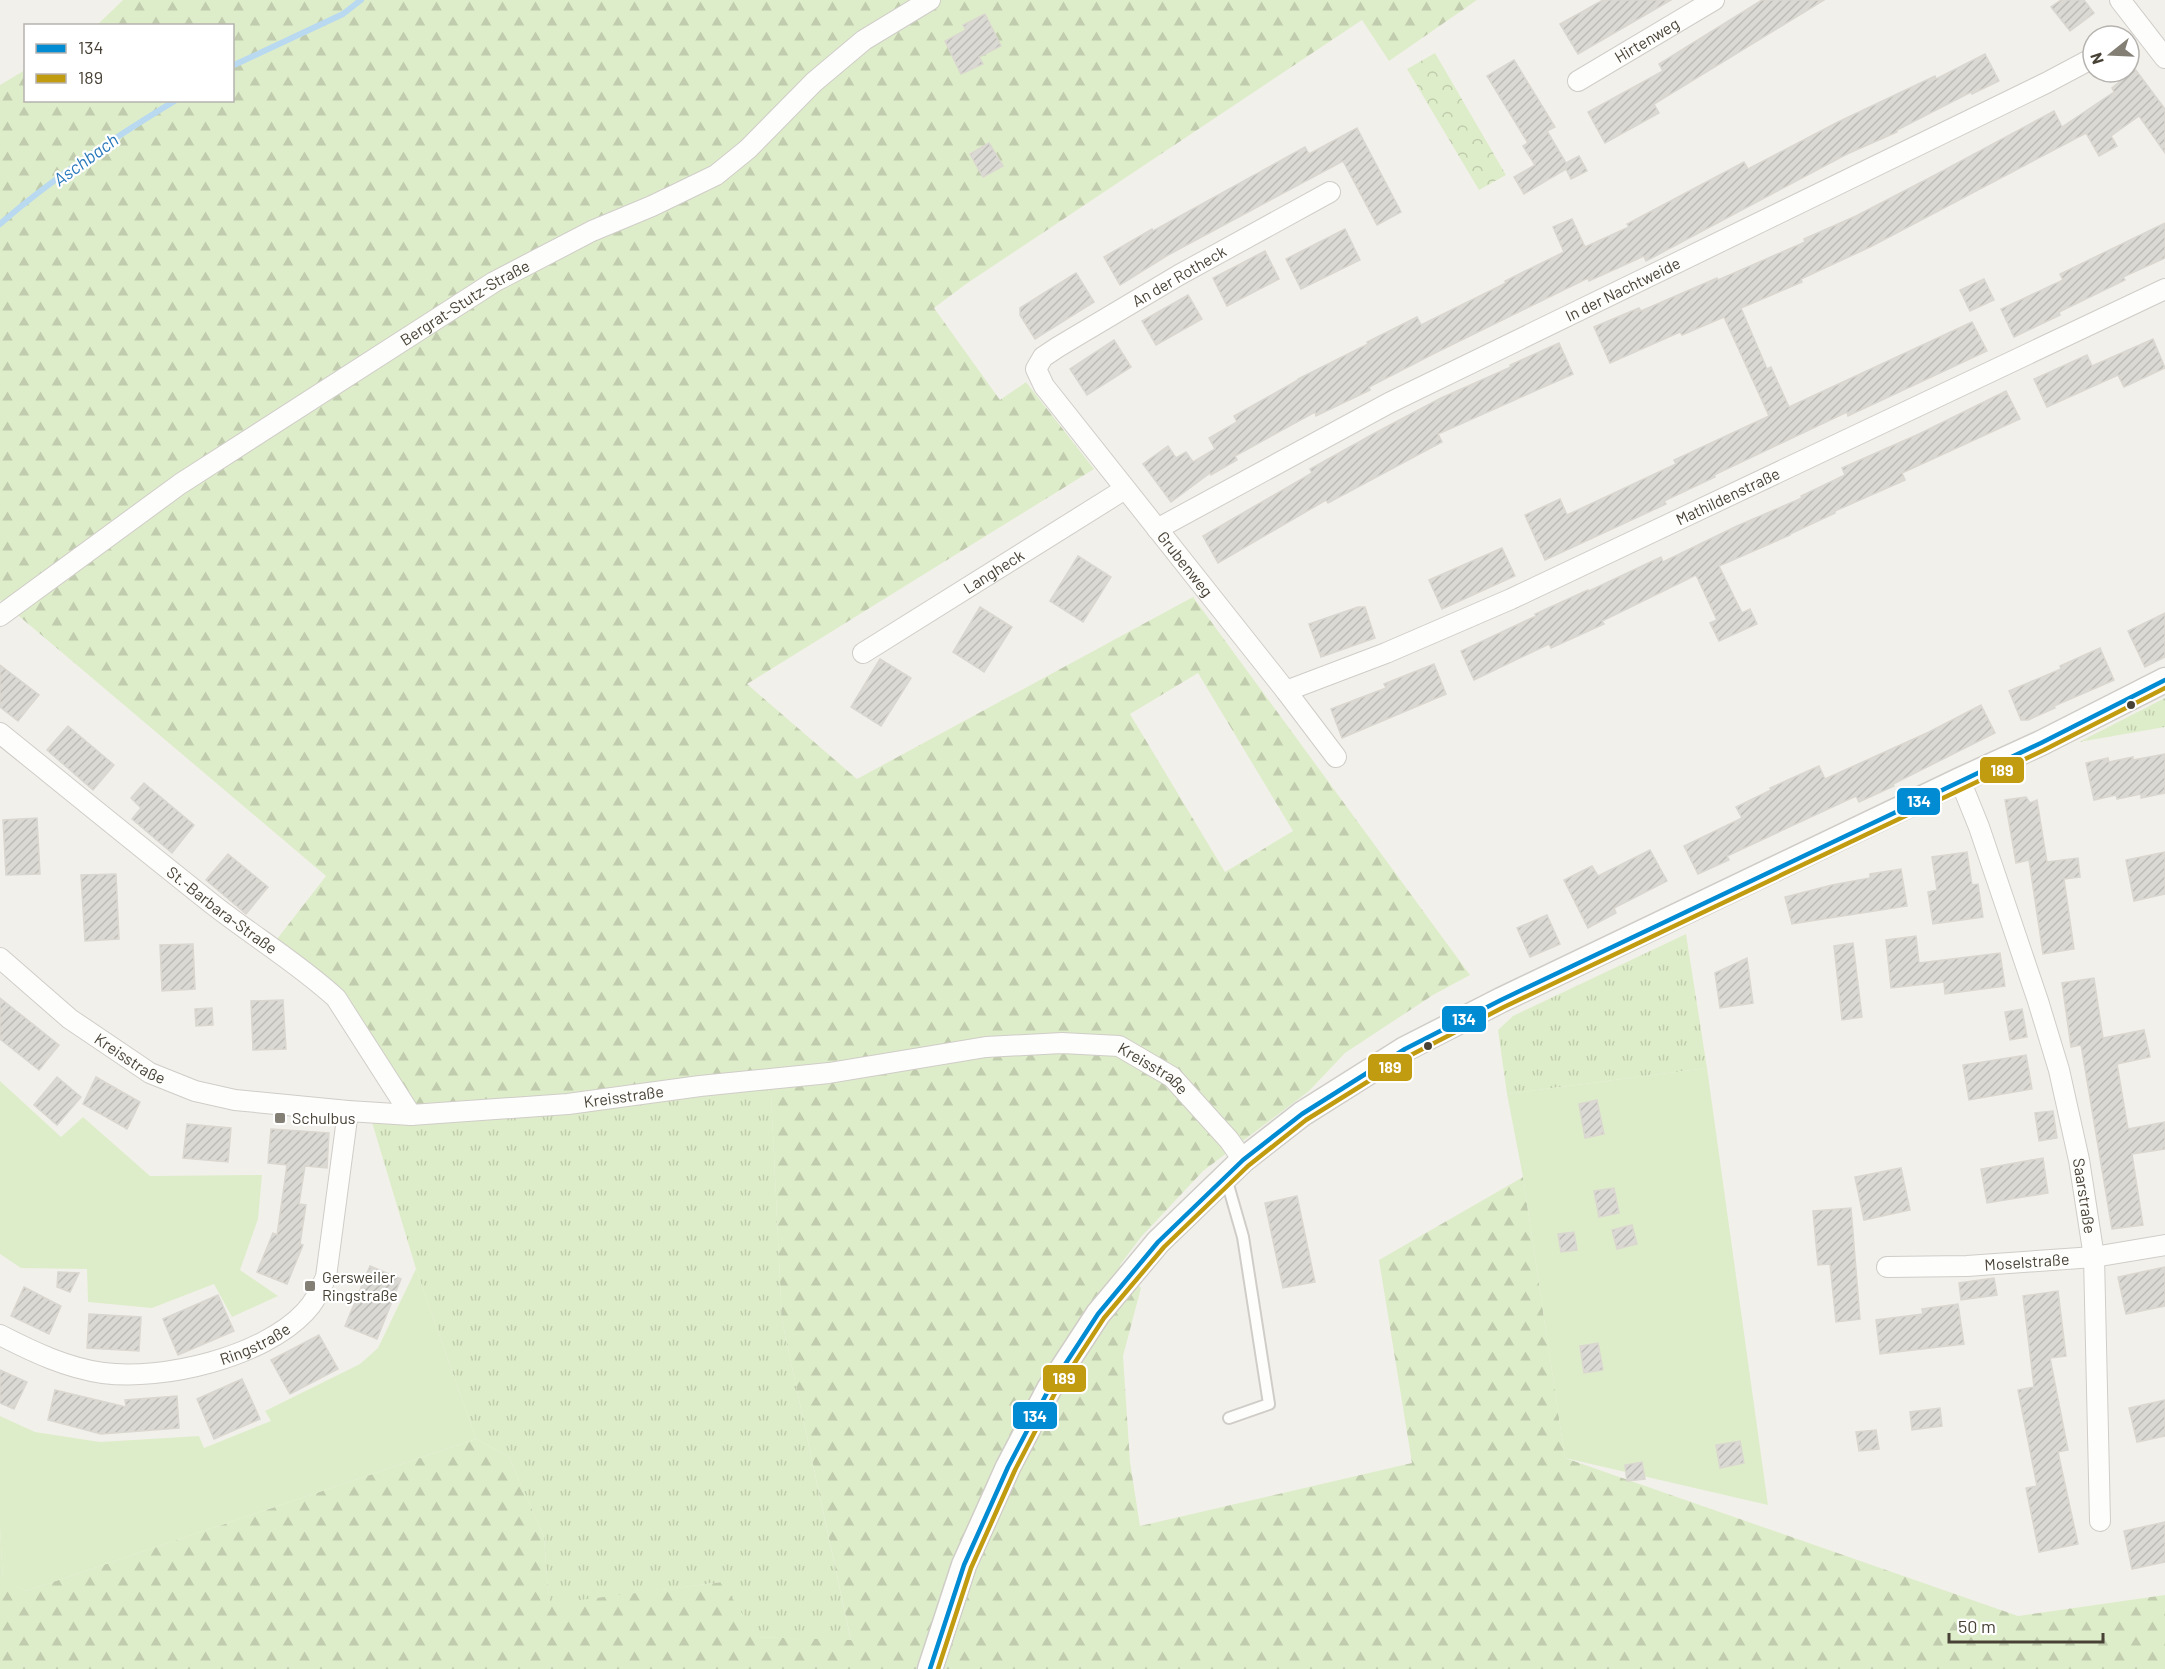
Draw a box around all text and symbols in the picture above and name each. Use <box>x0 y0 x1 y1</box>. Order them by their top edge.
street label: Hirtenweg <box>1611 13 1682 66</box>
legend <box>24 24 234 102</box>
north arrow <box>2081 24 2141 84</box>
text: 134 <box>78 36 104 58</box>
text: N <box>2086 51 2107 67</box>
text: 189 <box>78 66 103 88</box>
water label: Aschbach <box>49 128 122 190</box>
street label: An der Rotheck <box>1128 241 1229 310</box>
street label: In der Nachtweide <box>1562 253 1683 325</box>
street label: Bergrat-Stutz-Straße <box>396 255 532 349</box>
street label: Mathildenstraße <box>1673 463 1783 529</box>
street label: Grubenweg <box>1154 527 1217 600</box>
street label: Langheck <box>959 545 1027 597</box>
unlabelled marker <box>2125 699 2137 711</box>
line badge: 189 <box>1979 756 2025 784</box>
text: 189 <box>1991 760 2013 779</box>
line badge: 134 <box>1896 787 1941 816</box>
text: 134 <box>1907 791 1931 810</box>
street label: St.-Barbara-Straße <box>164 862 281 957</box>
line badge: 134 <box>1441 1005 1487 1033</box>
text: 134 <box>1452 1009 1476 1028</box>
street label: Kreisstraße <box>91 1029 168 1087</box>
street label: Kreisstraße <box>1115 1038 1193 1098</box>
unlabelled marker <box>1422 1040 1434 1052</box>
line badge: 189 <box>1367 1053 1413 1082</box>
text: 189 <box>1379 1057 1401 1076</box>
street label: Kreisstraße <box>582 1081 665 1111</box>
place label: Schulbus <box>292 1108 356 1127</box>
marker: Schulbus <box>273 1111 287 1125</box>
street label: Saarstraße <box>2070 1157 2100 1235</box>
street label: Moselstraße <box>1984 1249 2070 1274</box>
place label: Gersweiler Ringstraße <box>322 1267 398 1304</box>
marker: Gersweiler Ringstraße <box>303 1279 317 1293</box>
street label: Ringstraße <box>217 1319 293 1368</box>
line badge: 189 <box>1042 1364 1087 1393</box>
text: 189 <box>1053 1368 1075 1387</box>
line badge: 134 <box>1012 1401 1058 1430</box>
text: 134 <box>1023 1406 1047 1425</box>
scale bar <box>1949 1606 2104 1644</box>
text: 50 m <box>1958 1615 1996 1637</box>

